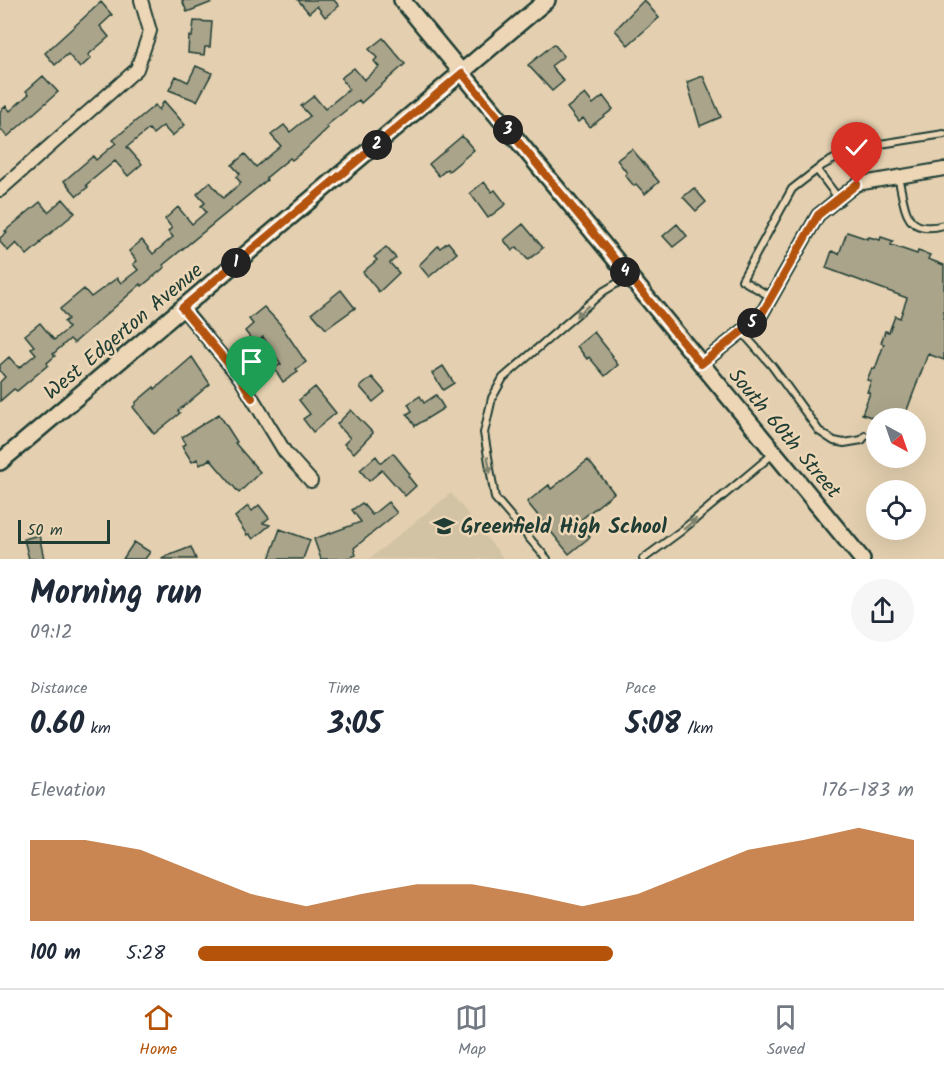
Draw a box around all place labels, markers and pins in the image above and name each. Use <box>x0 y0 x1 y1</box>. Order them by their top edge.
pin: 3 <box>493 115 523 145</box>
pin <box>831 122 882 184</box>
pin: 2 <box>362 130 392 160</box>
pin: 1 <box>221 248 251 278</box>
pin: 4 <box>610 257 640 287</box>
pin: 5 <box>737 308 767 338</box>
pin <box>226 336 277 398</box>
place label: Greenfield High School <box>461 511 667 544</box>
school or university icon: Greenfield High School <box>432 514 456 538</box>

